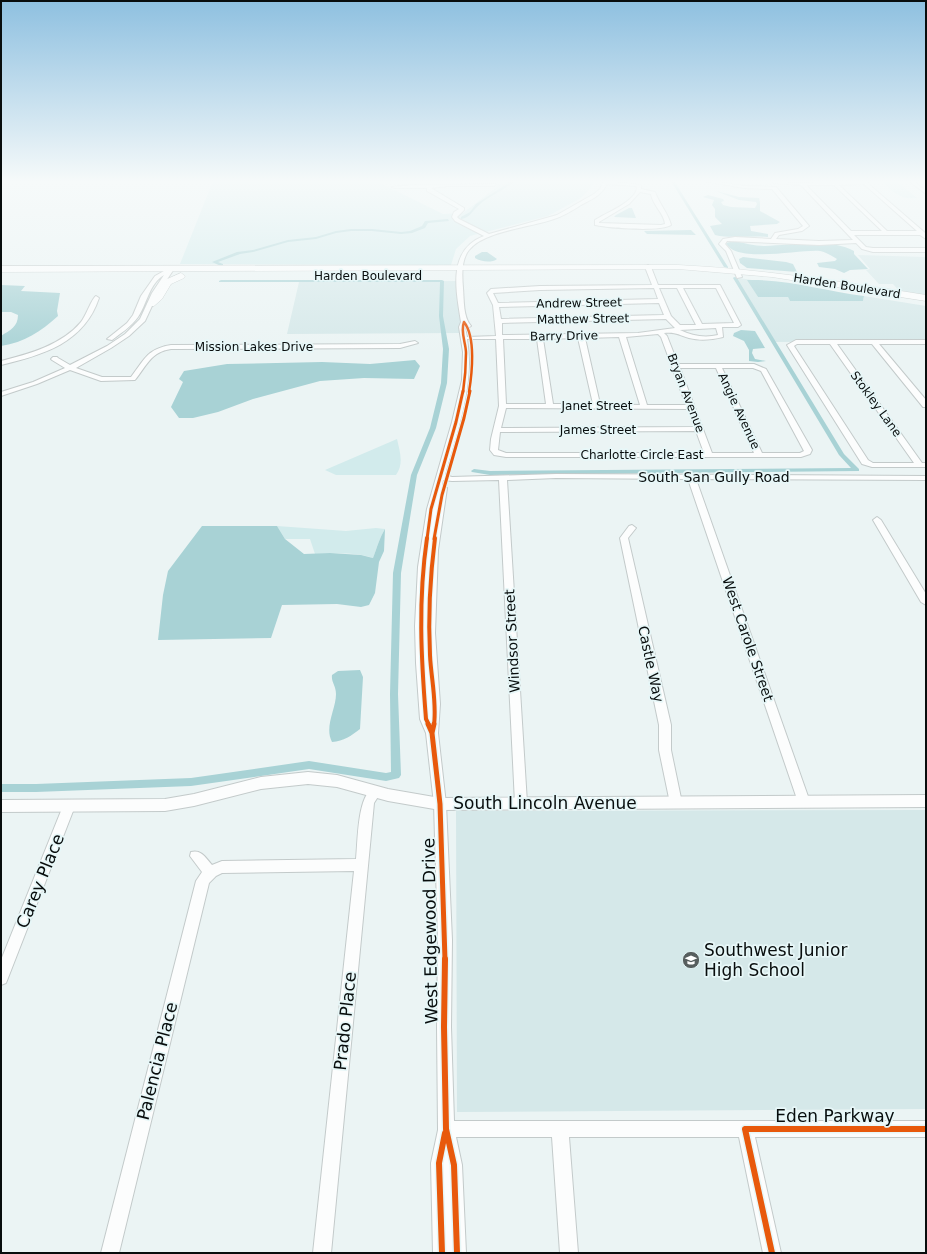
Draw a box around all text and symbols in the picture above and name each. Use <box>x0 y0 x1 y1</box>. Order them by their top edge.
street label: Harden Boulevard <box>314 269 422 283</box>
street label: Harden Boulevard <box>792 271 902 301</box>
street label: Andrew Street <box>536 295 622 311</box>
street label: Matthew Street <box>537 311 630 327</box>
street label: Barry Drive <box>530 328 598 344</box>
street label: Mission Lakes Drive <box>195 340 313 354</box>
street label: Bryan Avenue <box>664 351 708 435</box>
street label: Stokley Lane <box>848 369 904 439</box>
street label: Angie Avenue <box>715 371 763 451</box>
street label: Janet Street <box>561 399 633 413</box>
street label: James Street <box>559 423 637 437</box>
street label: Charlotte Circle East <box>581 448 704 462</box>
street label: South San Gully Road <box>638 469 790 485</box>
street label: West Carole Street <box>719 575 777 704</box>
street label: Windsor Street <box>501 588 523 693</box>
street label: Castle Way <box>635 624 667 704</box>
street label: South Lincoln Avenue <box>453 793 637 813</box>
street label: Carey Place <box>12 831 68 931</box>
street label: West Edgewood Drive <box>418 838 442 1024</box>
place label: Southwest Junior High School <box>704 940 847 980</box>
school or university icon: Southwest Junior High School <box>681 950 701 970</box>
street label: Prado Place <box>330 971 360 1071</box>
street label: Palencia Place <box>133 1000 181 1122</box>
street label: Eden Parkway <box>775 1106 895 1126</box>

